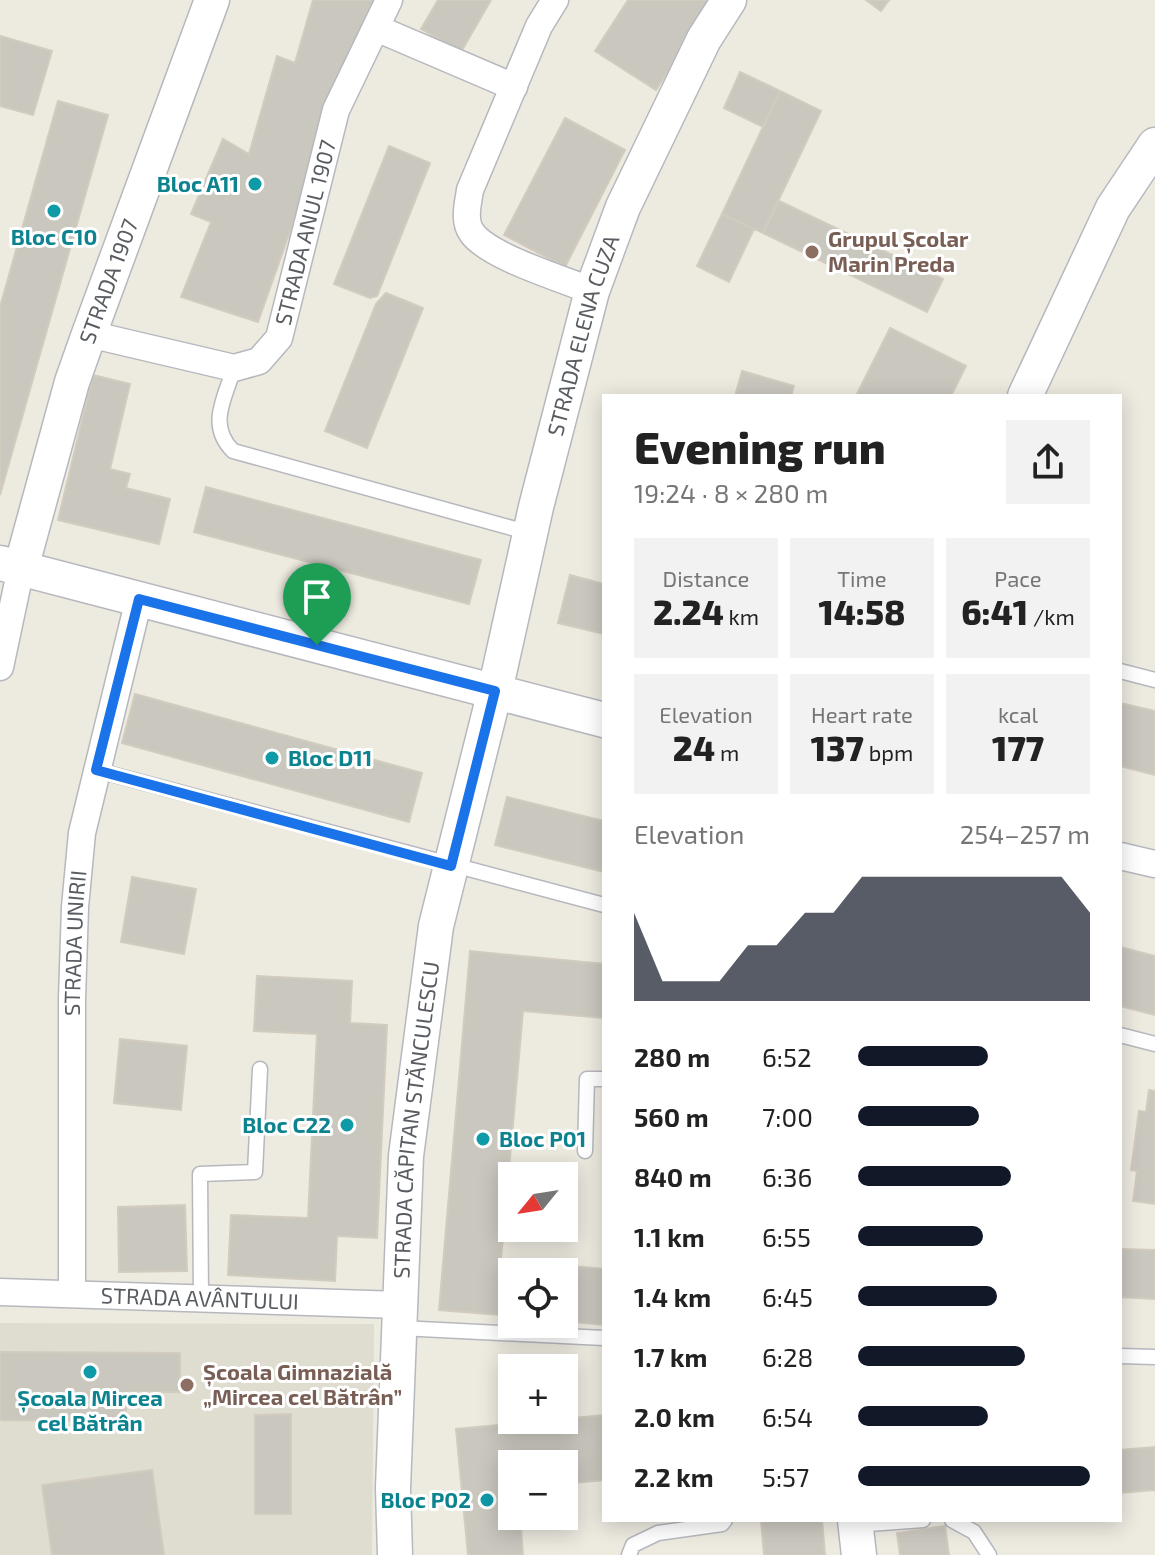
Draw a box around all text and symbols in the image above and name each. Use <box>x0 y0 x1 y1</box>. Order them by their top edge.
street label: STRADA ANUL 1907 <box>269 137 340 328</box>
place label: Bloc A11 <box>157 170 239 196</box>
marker: Bloc A11 <box>246 175 264 193</box>
marker: Bloc C10 <box>45 202 63 220</box>
street label: STRADA 1907 <box>73 215 142 347</box>
place label: Bloc C10 <box>11 223 97 249</box>
place label: Grupul Școlar Marin Preda <box>828 225 969 276</box>
street label: STRADA ELENA CUZA <box>541 231 624 438</box>
marker: Grupul Școlar Marin Preda <box>803 243 821 261</box>
text: Evening run <box>634 420 886 473</box>
button: share <box>1006 420 1090 504</box>
text: 19:24 · 8 × 280 m <box>634 477 828 508</box>
pin <box>283 563 351 645</box>
text: Distance <box>663 565 749 591</box>
text: Time <box>837 565 887 591</box>
text: Pace <box>994 565 1042 591</box>
icon: arrive <box>295 575 339 619</box>
text: 2.24 <box>653 591 724 632</box>
text: 14:58 <box>818 591 906 632</box>
text: 6:41 <box>961 591 1028 632</box>
text: km <box>724 603 759 629</box>
text: /km <box>1028 603 1075 629</box>
text: Elevation <box>659 701 753 727</box>
text: Heart rate <box>811 701 913 727</box>
text: kcal <box>998 701 1038 727</box>
text: 24 <box>673 727 715 768</box>
text: 137 <box>811 727 864 768</box>
text: 177 <box>992 727 1044 768</box>
text: m <box>715 739 739 765</box>
text: bpm <box>864 739 913 765</box>
place label: Bloc D11 <box>288 744 372 770</box>
marker: Bloc D11 <box>263 749 281 767</box>
text: Elevation <box>634 818 744 849</box>
text: 254–257 m <box>960 818 1090 849</box>
street label: STRADA UNIRII <box>58 869 90 1016</box>
street label: STRADA CĂPITAN STĂNCULESCU <box>387 960 443 1279</box>
text: 280 m <box>634 1041 710 1072</box>
text: 6:52 <box>762 1041 812 1072</box>
text: 560 m <box>634 1101 709 1132</box>
text: 7:00 <box>762 1101 813 1132</box>
place label: Bloc C22 <box>242 1111 331 1137</box>
marker: Bloc C22 <box>338 1116 356 1134</box>
place label: Bloc P01 <box>499 1125 586 1151</box>
marker: Bloc P01 <box>474 1130 492 1148</box>
text: 840 m <box>634 1161 712 1192</box>
text: 6:36 <box>762 1161 812 1192</box>
north arrow <box>498 1162 578 1242</box>
map controls <box>498 1162 578 1530</box>
text: 1.1 km <box>634 1221 705 1252</box>
text: 6:55 <box>762 1221 811 1252</box>
button: locate <box>498 1258 578 1338</box>
street label: STRADA AVÂNTULUI <box>101 1281 299 1314</box>
text: 1.4 km <box>634 1281 711 1312</box>
text: 6:45 <box>762 1281 813 1312</box>
text: 1.7 km <box>634 1341 708 1372</box>
text: 6:28 <box>762 1341 813 1372</box>
button: + <box>498 1354 578 1434</box>
place label: Școala Gimnazială „Mircea cel Bătrân” <box>203 1358 402 1409</box>
marker: Școala Mircea cel Bătrân <box>81 1363 99 1381</box>
marker: Școala Gimnazială „Mircea cel Bătrân” <box>178 1376 196 1394</box>
place label: Școala Mircea cel Bătrân <box>17 1384 163 1435</box>
text: 2.0 km <box>634 1401 715 1432</box>
text: 6:54 <box>762 1401 813 1432</box>
button: − <box>498 1450 578 1530</box>
text: 2.2 km <box>634 1461 714 1492</box>
text: 5:57 <box>762 1461 809 1492</box>
place label: Bloc P02 <box>381 1486 471 1512</box>
marker: Bloc P02 <box>478 1491 496 1509</box>

